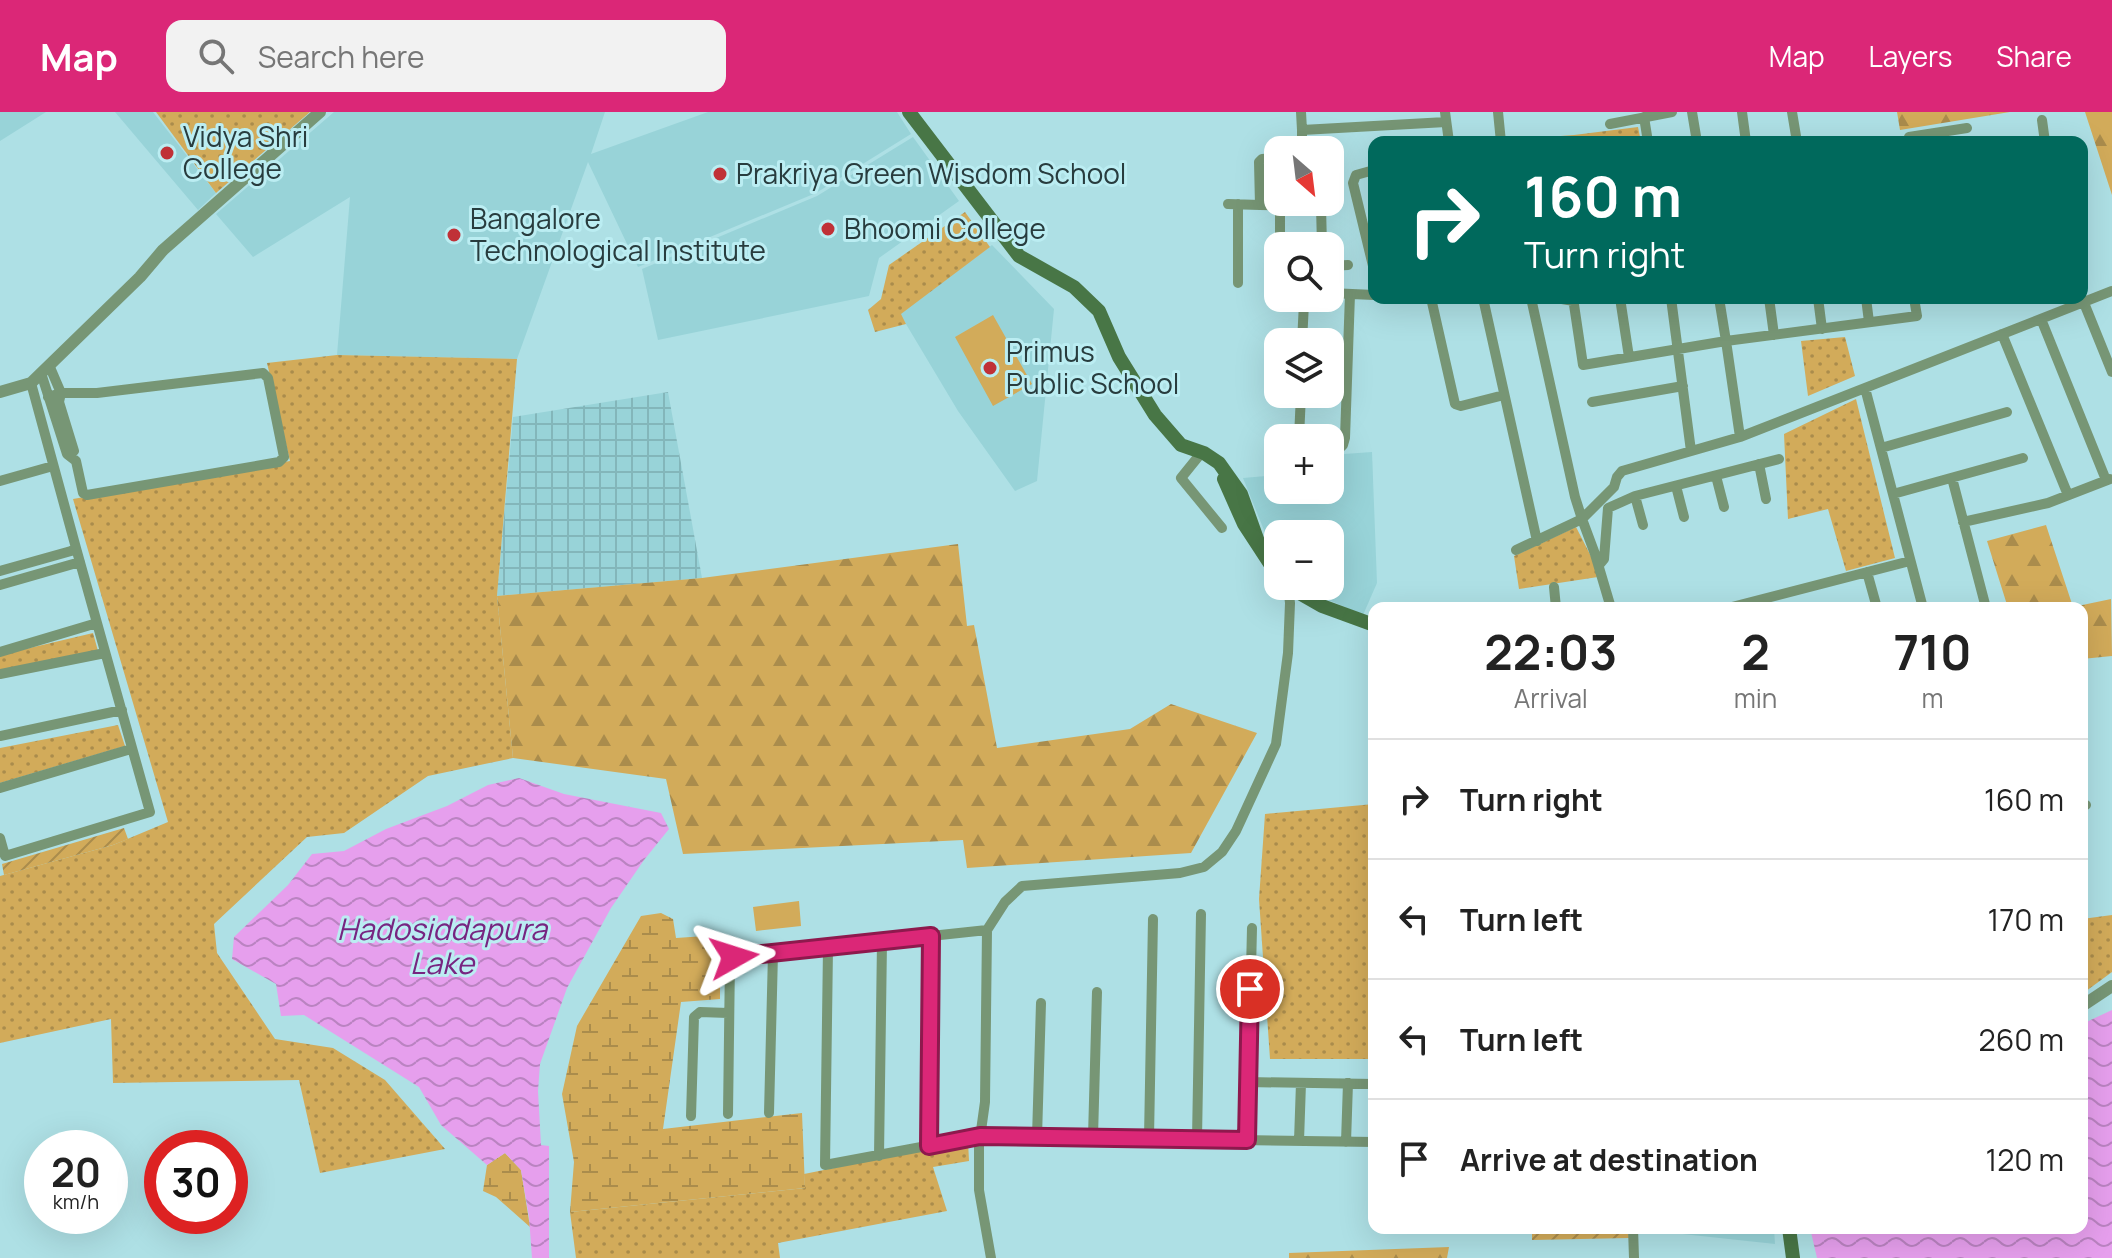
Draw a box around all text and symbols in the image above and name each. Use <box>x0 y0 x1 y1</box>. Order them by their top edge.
search box <box>166 20 726 92</box>
text: Map <box>40 30 118 82</box>
icon: search <box>194 34 238 78</box>
text: Search here <box>258 36 425 77</box>
text: Map <box>1769 37 1825 75</box>
text: Layers <box>1869 37 1952 75</box>
text: Share <box>1996 37 2072 75</box>
place label: Vidya Shri College <box>183 117 308 187</box>
north arrow <box>1264 136 1344 216</box>
map controls <box>1264 136 1344 600</box>
marker: Vidya Shri College <box>158 144 176 162</box>
place label: Prakriya Green Wisdom School <box>736 154 1126 192</box>
text: 160 m <box>1524 157 1682 234</box>
marker: Prakriya Green Wisdom School <box>711 165 729 183</box>
icon: right <box>1392 168 1496 272</box>
place label: Bangalore Technological Institute <box>470 199 766 269</box>
place label: Bhoomi College <box>844 209 1046 247</box>
marker: Bhoomi College <box>819 220 837 238</box>
marker: Bangalore Technological Institute <box>445 226 463 244</box>
text: Turn right <box>1524 230 1685 279</box>
button: search <box>1264 232 1344 312</box>
button: layers <box>1264 328 1344 408</box>
place label: Primus Public School <box>1006 332 1179 402</box>
marker: Primus Public School <box>981 359 999 377</box>
button: + <box>1264 424 1344 504</box>
button: − <box>1264 520 1344 600</box>
text: 22:03 <box>1484 619 1617 684</box>
text: 2 <box>1741 619 1770 684</box>
text: 710 <box>1893 619 1972 684</box>
text: Arrival <box>1514 680 1588 716</box>
text: min <box>1734 680 1777 716</box>
text: m <box>1922 680 1944 716</box>
icon: right <box>1392 777 1436 821</box>
text: Turn right <box>1460 779 1603 820</box>
text: 160 m <box>1984 779 2064 820</box>
icon: left <box>1392 897 1436 941</box>
text: Turn left <box>1460 899 1583 940</box>
text: 170 m <box>1987 899 2064 940</box>
water label: Hadosiddapura Lake <box>337 908 548 983</box>
position arrow <box>692 915 776 999</box>
pin <box>1216 955 1284 1023</box>
icon: arrive <box>1228 967 1272 1011</box>
icon: left <box>1392 1017 1436 1061</box>
text: Turn left <box>1460 1019 1583 1060</box>
text: 260 m <box>1979 1019 2064 1060</box>
speed limit sign: 30 <box>144 1130 248 1234</box>
icon: arrive <box>1392 1137 1436 1181</box>
text: Arrive at destination <box>1460 1139 1758 1180</box>
text: 120 m <box>1985 1139 2064 1180</box>
text: 20 <box>51 1144 101 1199</box>
text: km/h <box>53 1188 99 1215</box>

